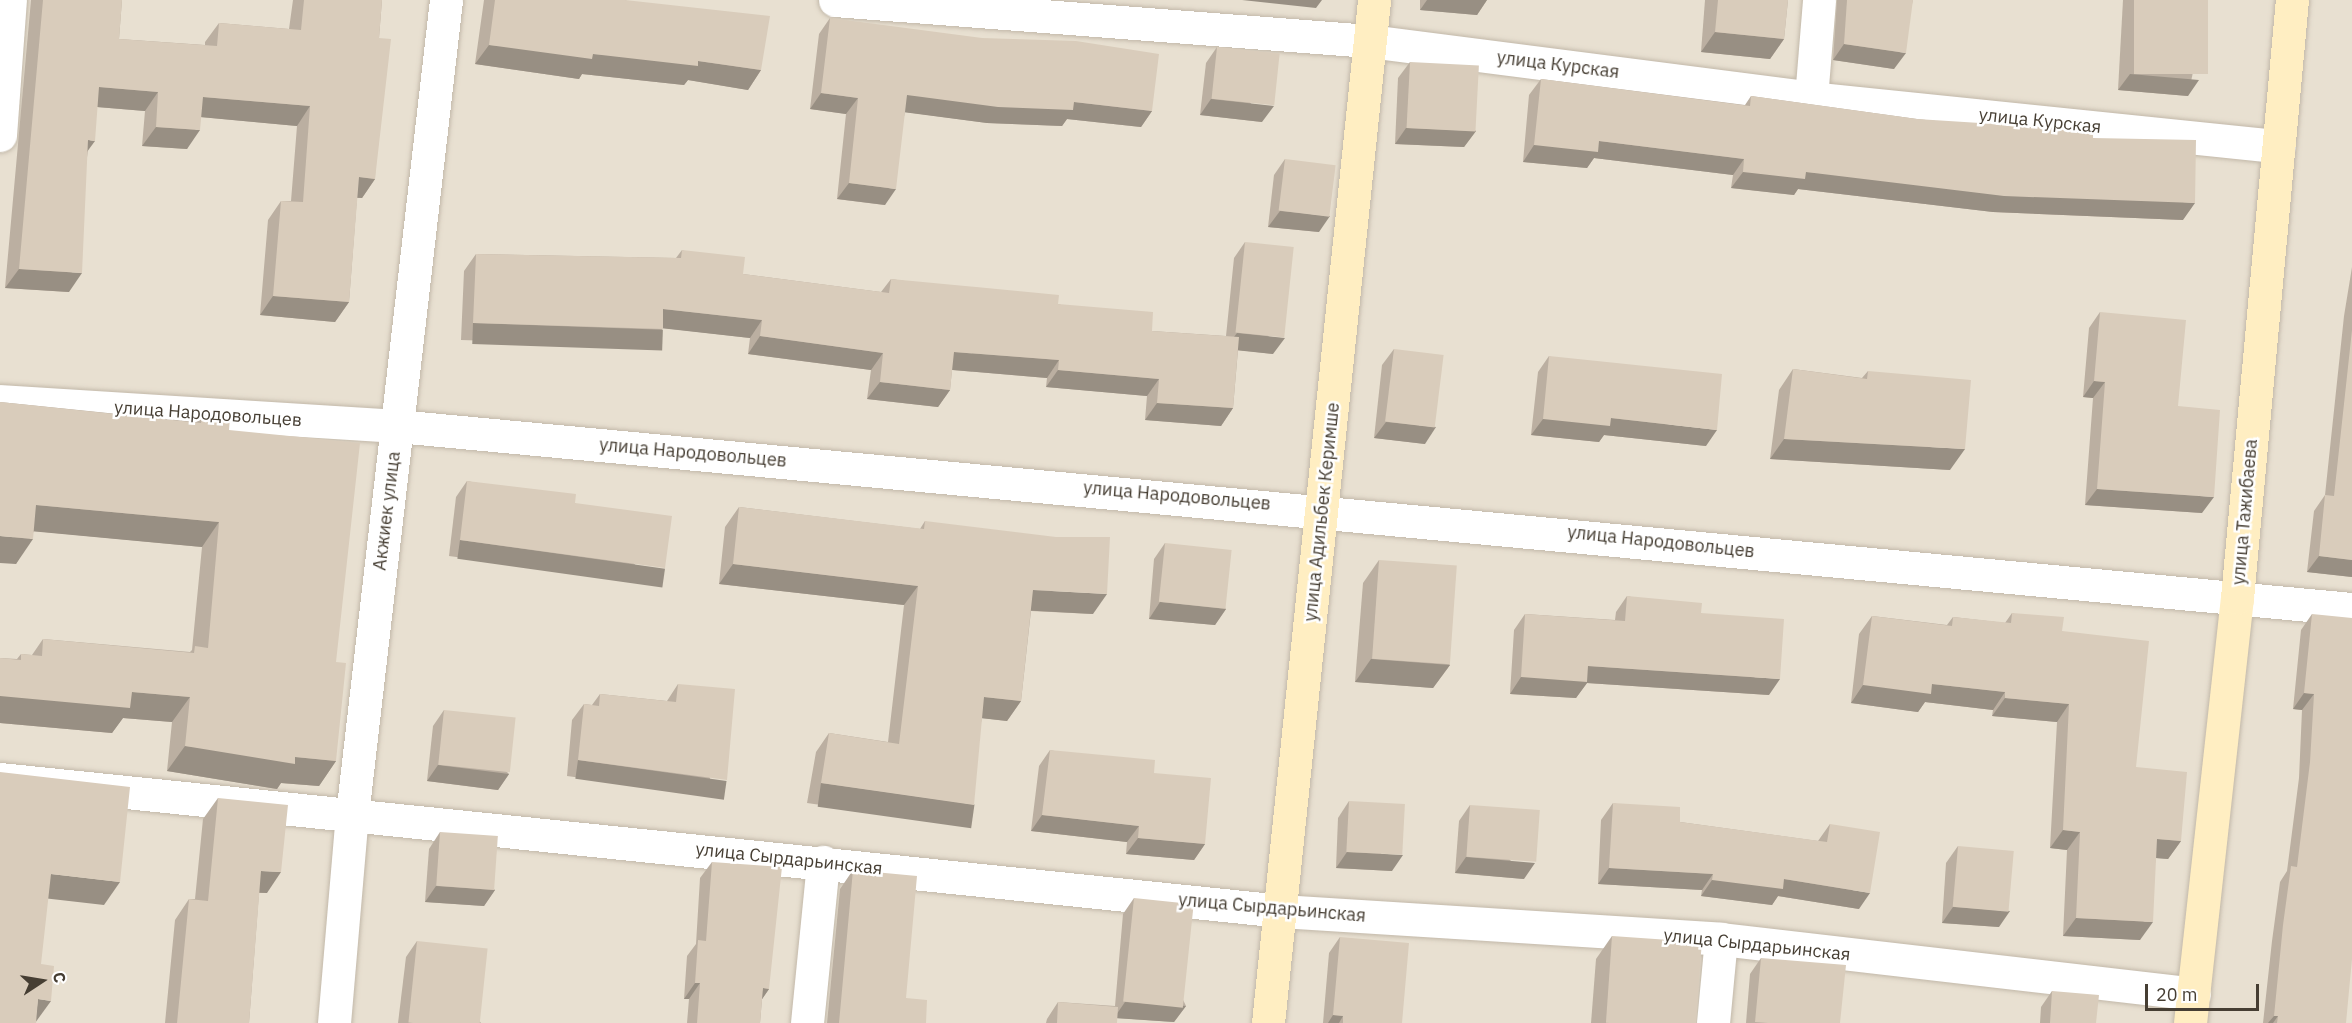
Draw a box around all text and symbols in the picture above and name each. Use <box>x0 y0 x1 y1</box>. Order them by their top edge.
street label: улица Курская <box>1496 47 1620 83</box>
street label: улица Курская <box>1978 104 2102 138</box>
street label: улица Народовольцев <box>113 397 303 431</box>
street label: улица Адильбек Керимше <box>1300 401 1344 623</box>
street label: улица Народовольцев <box>598 434 788 472</box>
street label: улица Тажибаева <box>2228 438 2262 586</box>
street label: Акжиек улица <box>369 450 405 572</box>
street label: улица Народовольцев <box>1082 477 1272 515</box>
street label: улица Народовольцев <box>1566 521 1756 563</box>
street label: улица Сырдарьинская <box>694 838 884 880</box>
street label: улица Сырдарьинская <box>1177 889 1367 927</box>
street label: улица Сырдарьинская <box>1662 924 1852 966</box>
north arrow <box>12 951 72 1011</box>
text: С <box>49 970 70 984</box>
scale bar <box>2148 972 2262 1010</box>
text: 20 m <box>2156 983 2198 1006</box>

